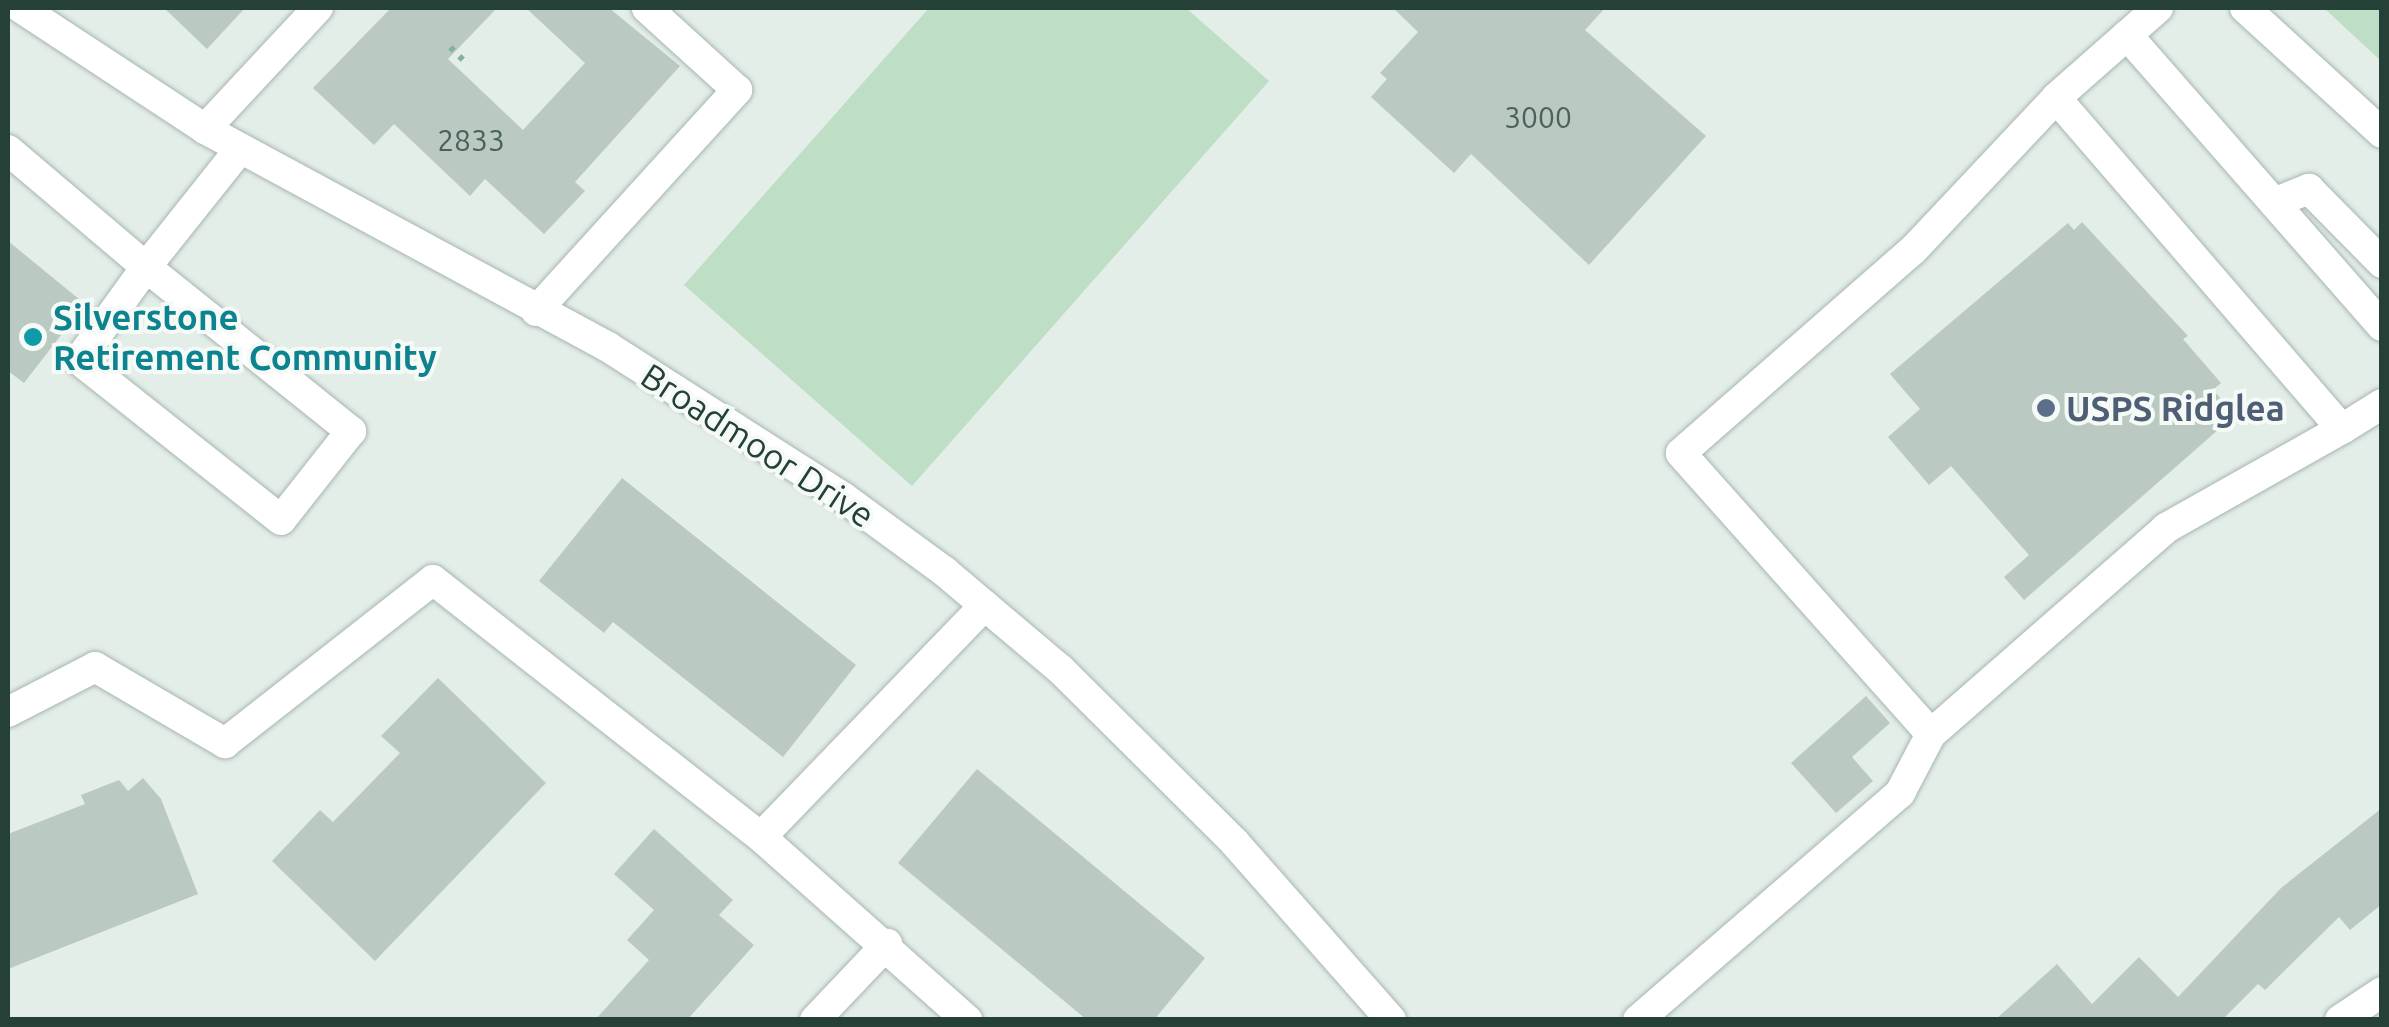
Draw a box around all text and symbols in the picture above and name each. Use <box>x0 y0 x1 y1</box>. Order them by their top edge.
house number: 3000 <box>1504 99 1572 135</box>
house number: 2833 <box>437 122 505 158</box>
place label: Silverstone Retirement Community <box>53 296 437 378</box>
marker: Silverstone Retirement Community <box>22 326 44 348</box>
street label: Broadmoor Drive <box>634 354 882 536</box>
place label: USPS Ridglea <box>2066 387 2285 429</box>
marker: USPS Ridglea <box>2035 397 2057 419</box>

